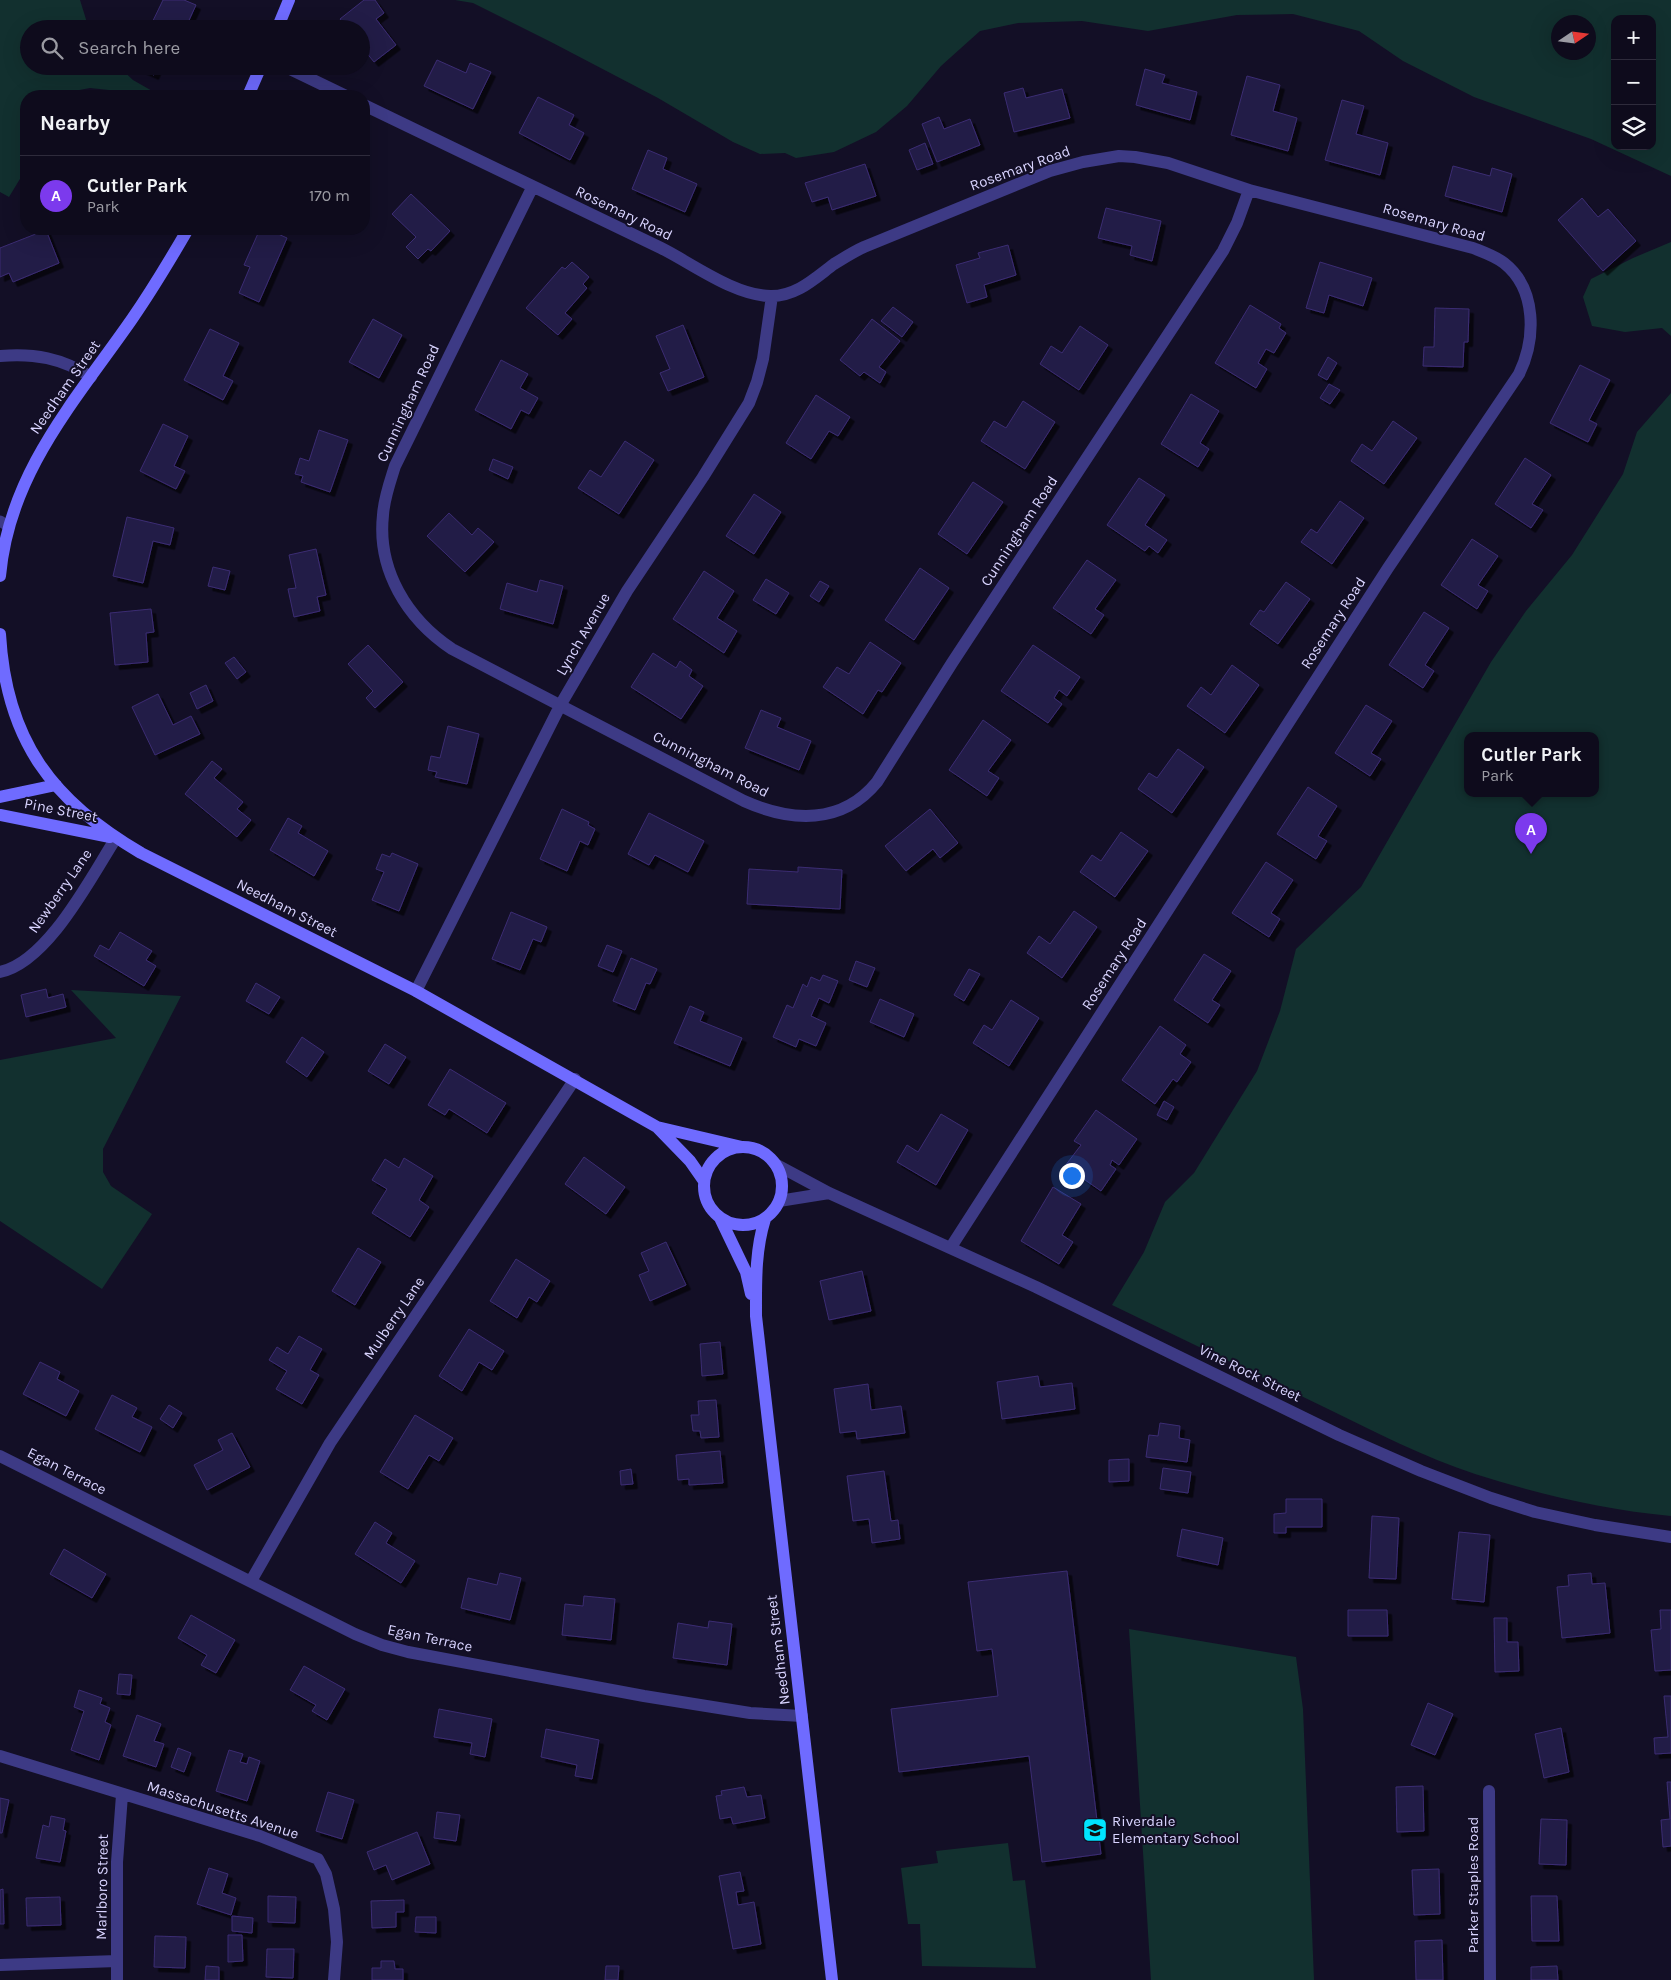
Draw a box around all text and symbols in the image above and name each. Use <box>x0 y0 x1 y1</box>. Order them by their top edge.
north arrow <box>1551 15 1596 60</box>
map controls <box>1611 15 1656 150</box>
button: + <box>1611 15 1656 60</box>
search box <box>20 20 370 75</box>
icon: search <box>38 34 66 62</box>
text: Search here <box>78 37 180 59</box>
button: − <box>1611 60 1656 105</box>
button: layers <box>1611 105 1656 150</box>
text: Nearby <box>40 111 110 135</box>
street label: Rosemary Road <box>967 141 1073 195</box>
text: Cutler Park <box>87 175 187 197</box>
street label: Rosemary Road <box>573 182 675 244</box>
text: A <box>51 186 61 205</box>
text: 170 m <box>309 186 350 205</box>
text: Park <box>87 197 119 216</box>
street label: Rosemary Road <box>1381 199 1487 245</box>
street label: Needham Street <box>26 336 104 437</box>
street label: Cunningham Road <box>373 341 443 465</box>
street label: Cunningham Road <box>977 473 1061 589</box>
street label: Rosemary Road <box>1297 574 1369 672</box>
street label: Lynch Avenue <box>552 590 614 678</box>
street label: Cunningham Road <box>650 727 772 801</box>
popup <box>1464 732 1599 797</box>
text: Cutler Park <box>1481 744 1582 766</box>
text: Park <box>1481 766 1514 785</box>
street label: Pine Street <box>23 794 100 826</box>
pin: A <box>1515 813 1547 854</box>
street label: Newberry Lane <box>24 845 96 937</box>
street label: Needham Street <box>234 875 341 941</box>
street label: Rosemary Road <box>1078 915 1150 1013</box>
your location <box>1059 1163 1085 1189</box>
street label: Mulberry Lane <box>360 1273 428 1363</box>
street label: Vine Rock Street <box>1196 1340 1304 1406</box>
street label: Egan Terrace <box>24 1443 110 1499</box>
street label: Needham Street <box>762 1594 794 1706</box>
street label: Egan Terrace <box>386 1620 474 1656</box>
street label: Massachusetts Avenue <box>145 1777 301 1843</box>
place label: Riverdale Elementary School <box>1112 1812 1239 1847</box>
school or university icon: Riverdale Elementary School <box>1082 1817 1108 1843</box>
street label: Parker Staples Road <box>1464 1817 1482 1953</box>
street label: Marlboro Street <box>92 1833 112 1940</box>

